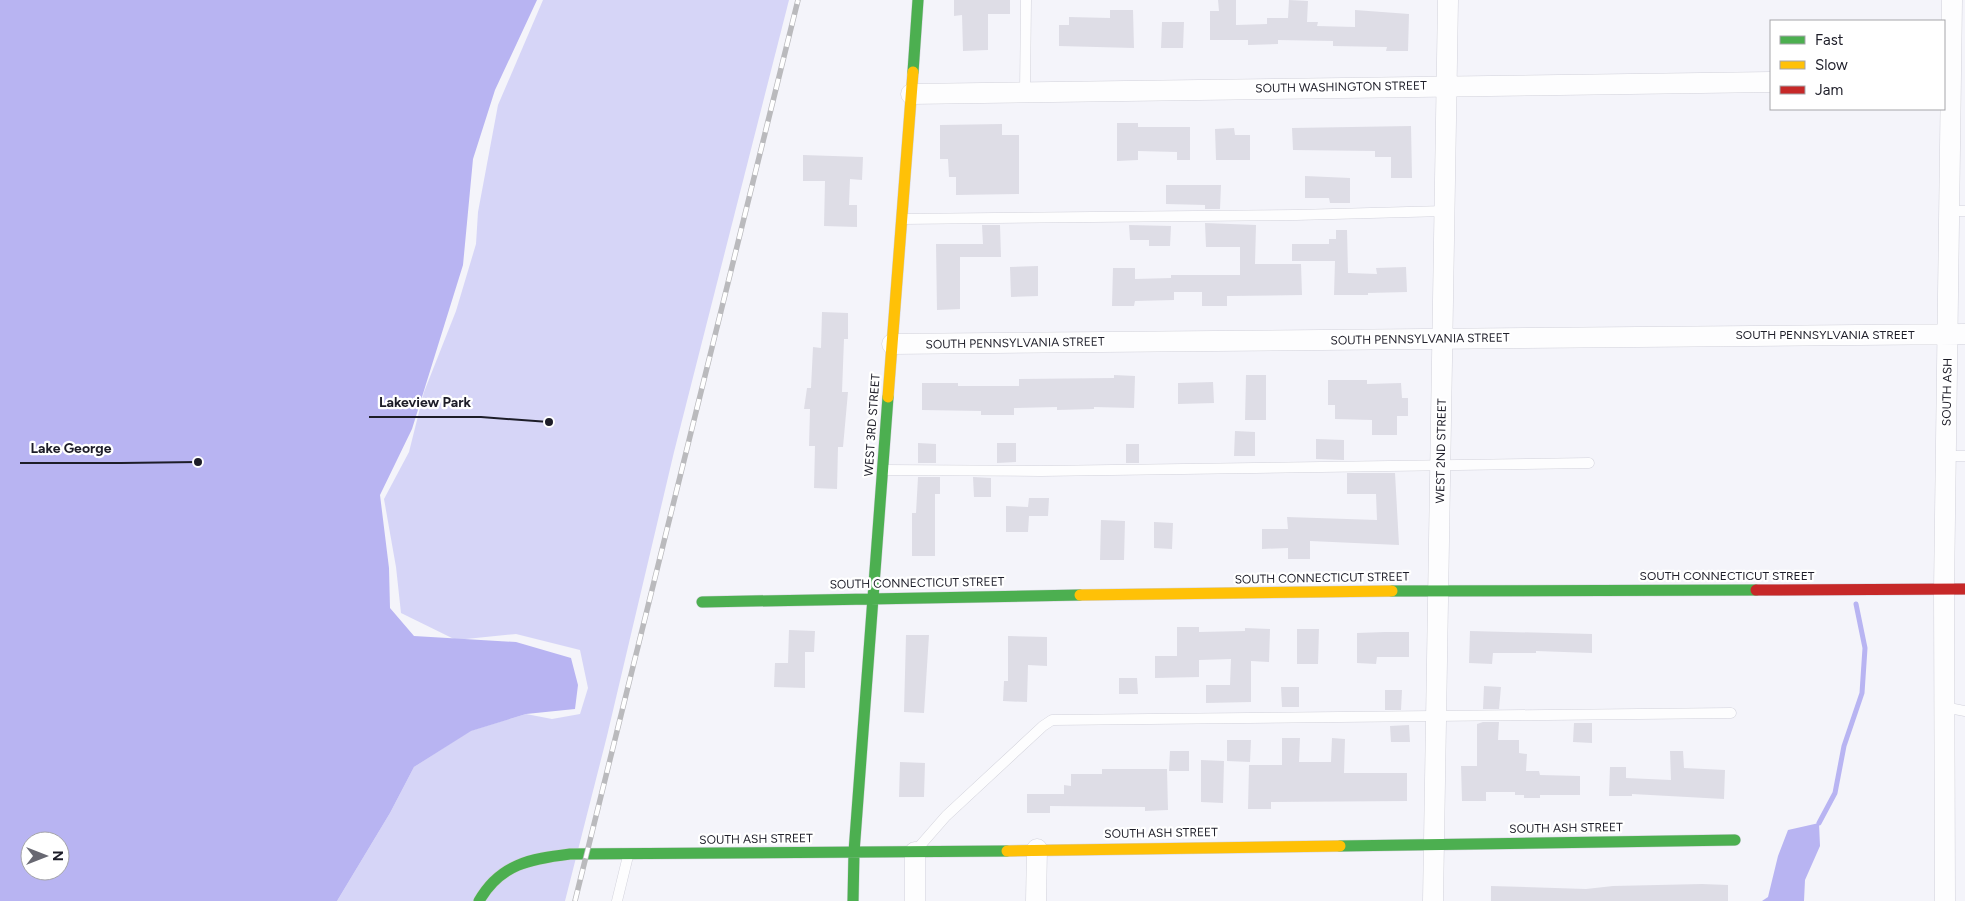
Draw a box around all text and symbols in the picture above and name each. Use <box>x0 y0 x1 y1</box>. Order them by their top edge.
legend <box>1770 20 1945 110</box>
text: Fast <box>1815 31 1844 49</box>
text: Slow <box>1815 56 1848 74</box>
street label: SOUTH WASHINGTON STREET <box>1255 78 1427 95</box>
text: Jam <box>1815 81 1843 99</box>
street label: SOUTH PENNSYLVANIA STREET <box>1735 328 1915 342</box>
street label: SOUTH PENNSYLVANIA STREET <box>1330 330 1510 348</box>
street label: SOUTH PENNSYLVANIA STREET <box>925 334 1105 352</box>
street label: SOUTH ASH <box>1939 358 1955 426</box>
street label: WEST 3RD STREET <box>861 373 883 477</box>
callout: Lakeview Park <box>369 388 481 417</box>
text: Lakeview Park <box>379 394 472 411</box>
street label: WEST 2ND STREET <box>1433 398 1449 504</box>
callout: Lake George <box>20 434 121 463</box>
text: Lake George <box>30 440 112 457</box>
street label: SOUTH CONNECTICUT STREET <box>1235 569 1410 587</box>
street label: SOUTH CONNECTICUT STREET <box>1640 569 1815 583</box>
street label: SOUTH CONNECTICUT STREET <box>830 574 1005 592</box>
street label: SOUTH ASH STREET <box>1509 820 1623 836</box>
street label: SOUTH ASH STREET <box>1104 825 1218 841</box>
north arrow <box>20 831 70 881</box>
street label: SOUTH ASH STREET <box>699 831 813 847</box>
text: N <box>49 851 66 861</box>

